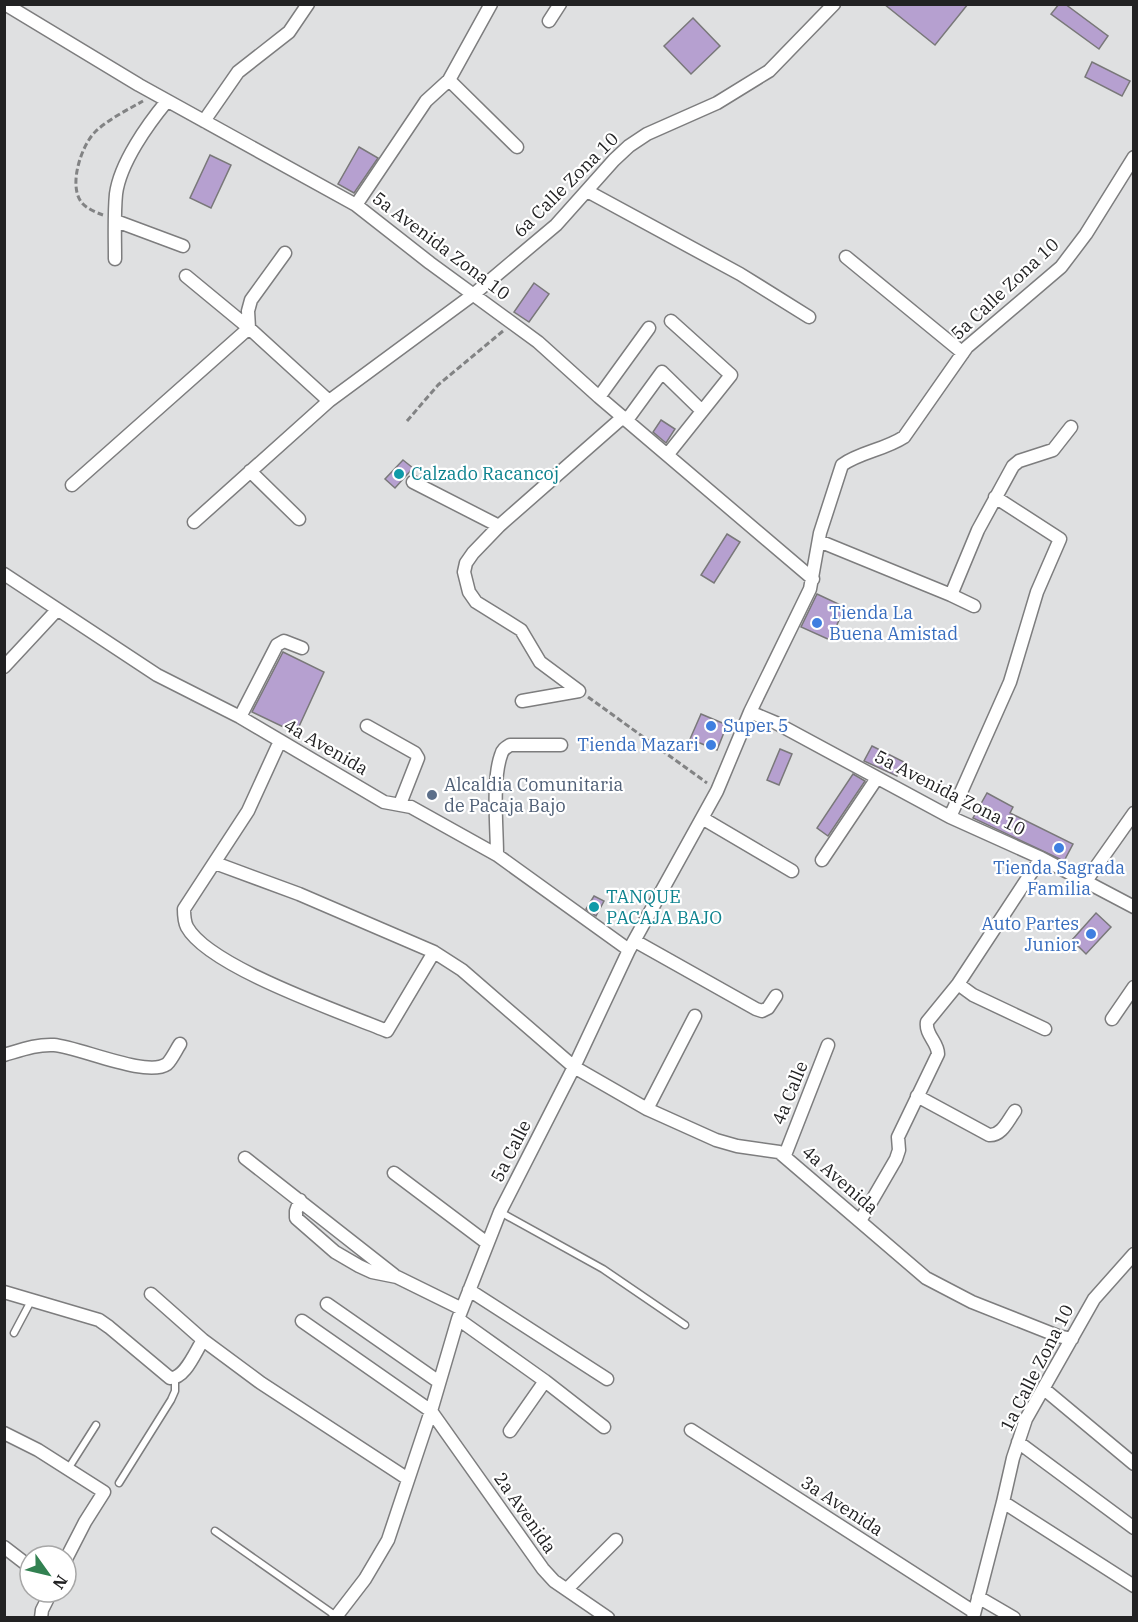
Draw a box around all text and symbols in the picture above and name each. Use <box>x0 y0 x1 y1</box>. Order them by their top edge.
street label: 6a Calle Zona 10 <box>508 127 623 242</box>
street label: 5a Avenida Zona 10 <box>368 186 515 305</box>
street label: 5a Calle Zona 10 <box>946 233 1063 345</box>
place label: Calzado Racancoj <box>411 462 559 485</box>
marker: Calzado Racancoj <box>392 467 406 481</box>
place label: Tienda La Buena Amistad <box>829 601 958 645</box>
marker: Tienda La Buena Amistad <box>810 616 824 630</box>
street label: 4a Avenida <box>280 713 373 780</box>
place label: Super 5 <box>723 714 789 737</box>
marker: Super 5 <box>704 719 718 733</box>
place label: Tienda Mazari <box>577 733 699 756</box>
marker: Tienda Mazari <box>704 738 718 752</box>
street label: 5a Avenida Zona 10 <box>871 745 1030 841</box>
place label: Alcaldia Comunitaria de Pacaja Bajo <box>444 773 624 817</box>
marker: Alcaldia Comunitaria de Pacaja Bajo <box>425 788 439 802</box>
marker: Tienda Sagrada Familia <box>1052 841 1066 855</box>
place label: Tienda Sagrada Familia <box>993 856 1125 900</box>
place label: TANQUE PACAJA BAJO <box>606 885 722 929</box>
marker: TANQUE PACAJA BAJO <box>587 900 601 914</box>
place label: Auto Partes Junior <box>981 912 1079 956</box>
marker: Auto Partes Junior <box>1084 927 1098 941</box>
street label: 4a Calle <box>766 1058 813 1128</box>
street label: 5a Calle <box>485 1116 536 1186</box>
street label: 4a Avenida <box>797 1140 883 1219</box>
street label: 1a Calle Zona 10 <box>995 1300 1078 1435</box>
street label: 2a Avenida <box>489 1468 562 1558</box>
street label: 3a Avenida <box>797 1470 888 1541</box>
north arrow <box>18 1544 78 1604</box>
text: N <box>49 1572 72 1593</box>

